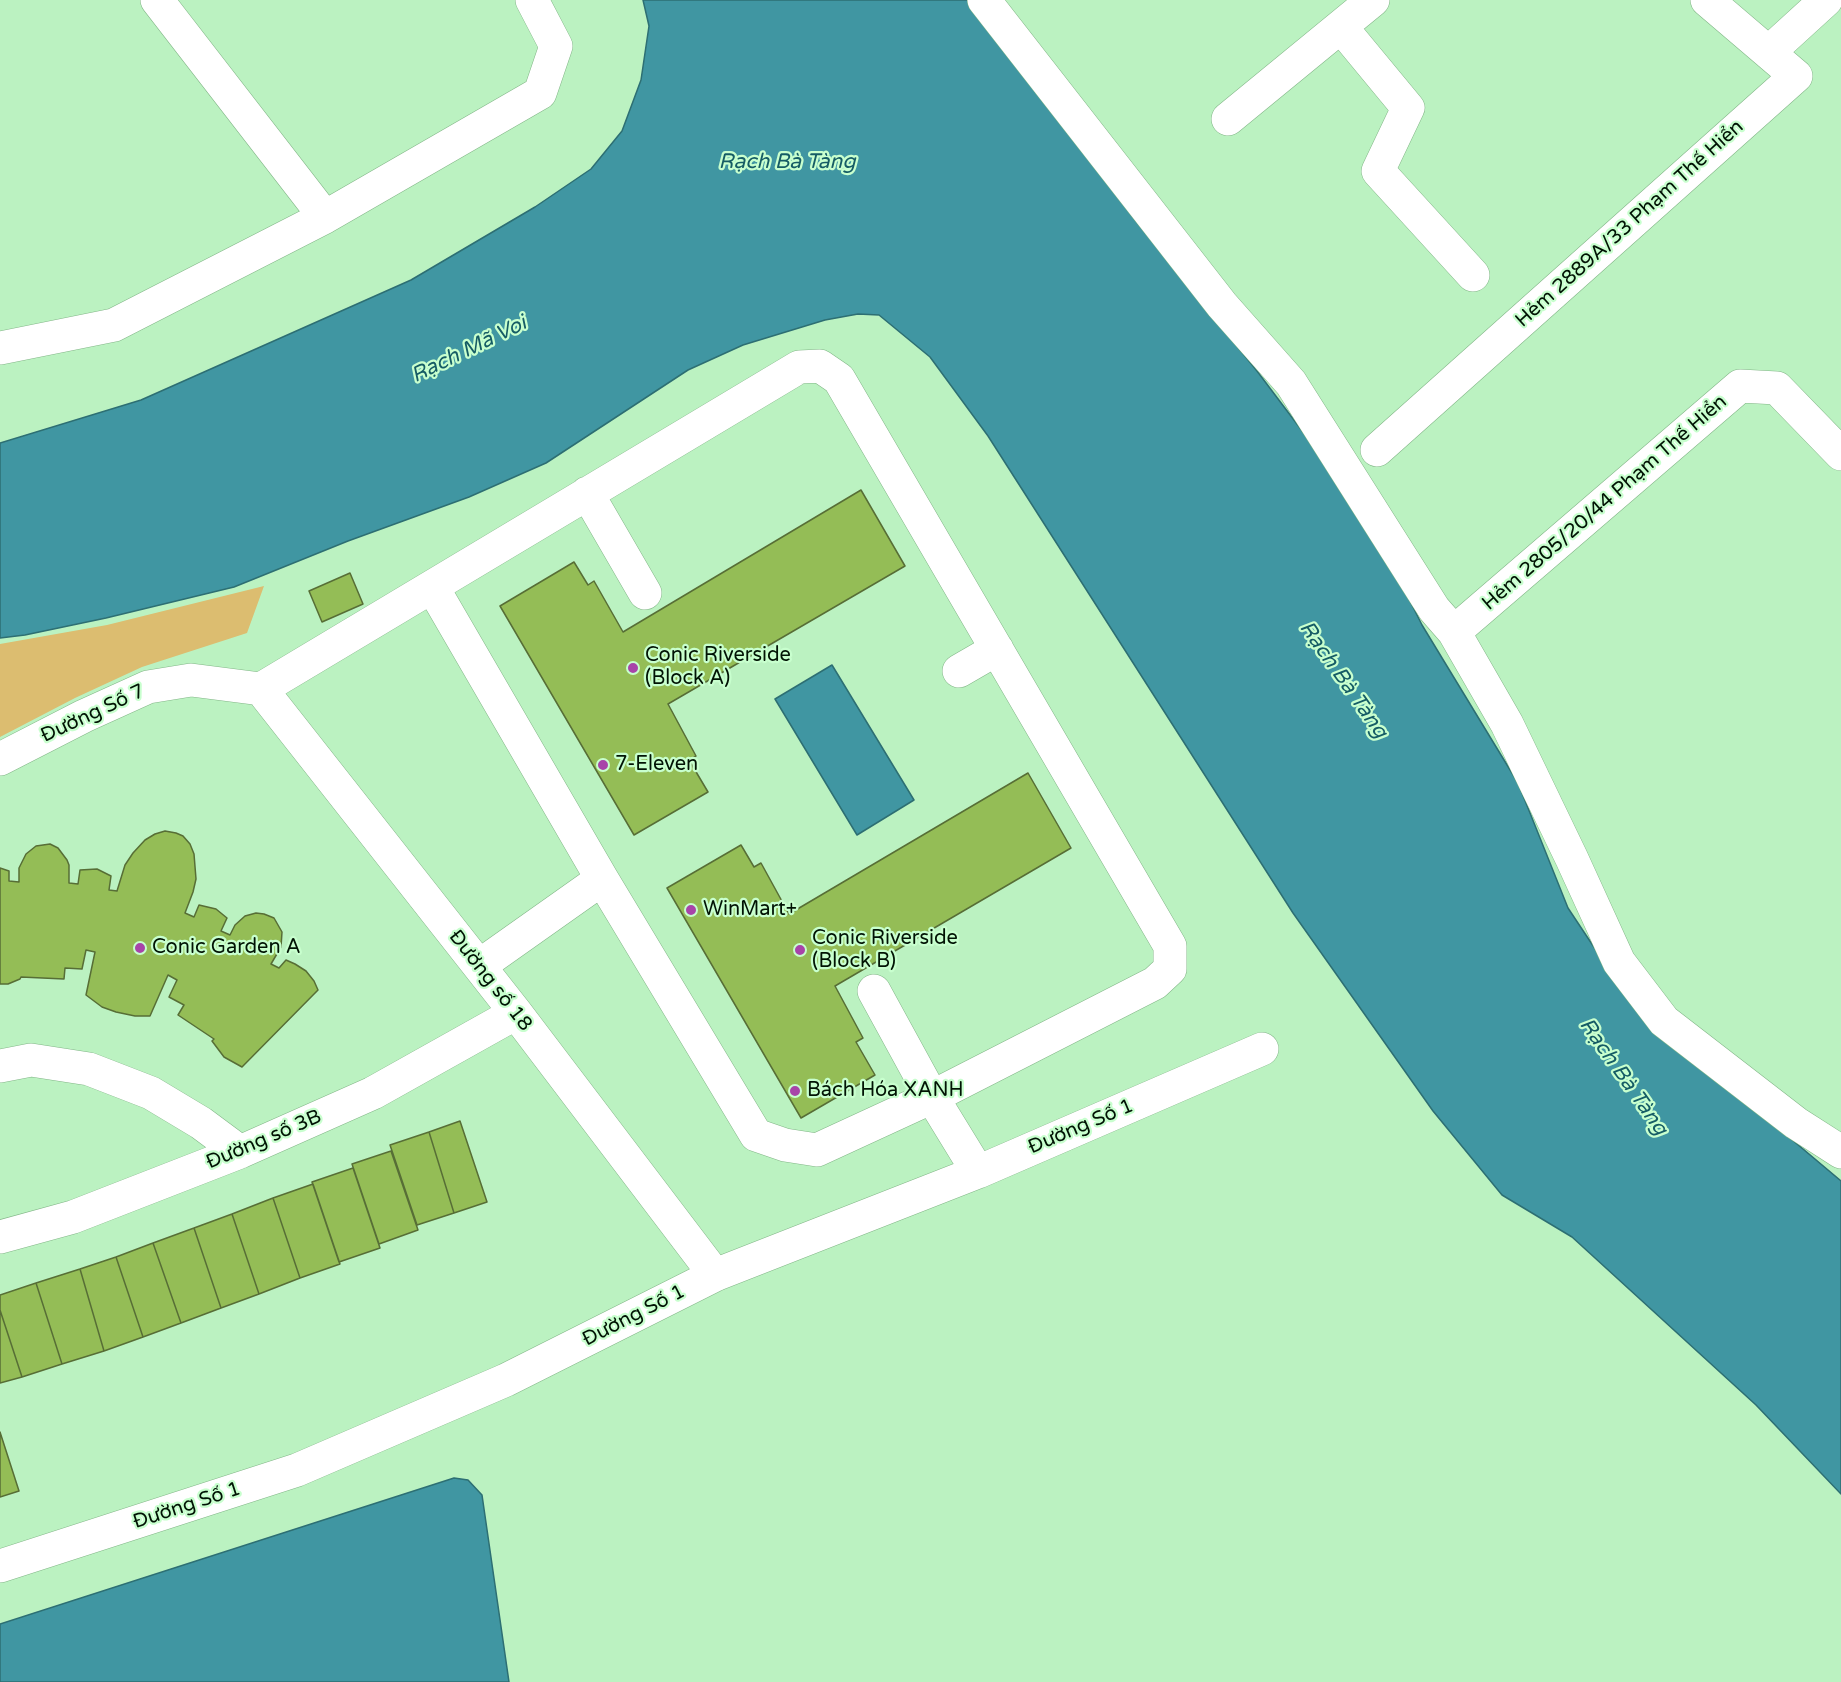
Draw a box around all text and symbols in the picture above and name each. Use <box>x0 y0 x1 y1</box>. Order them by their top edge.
street label: Hẻm 2889A/33 Phạm Thế Hiển <box>1511 115 1749 333</box>
water label: Rạch Bà Tàng <box>719 149 855 175</box>
water label: Rạch Mã Voi <box>407 311 531 389</box>
street label: Hẻm 2805/20/44 Phạm Thế Hiển <box>1478 390 1732 616</box>
water label: Rạch Bà Tàng <box>1293 617 1393 743</box>
place label: Conic Riverside (Block A) <box>645 644 791 691</box>
marker: Conic Riverside (Block A) <box>626 661 640 675</box>
street label: Đường Số 7 <box>37 680 149 748</box>
place label: 7-Eleven <box>615 753 698 777</box>
marker: 7-Eleven <box>596 758 610 772</box>
place label: WinMart+ <box>703 898 797 922</box>
marker: WinMart+ <box>684 903 698 917</box>
street label: Đường số 18 <box>443 926 537 1036</box>
place label: Conic Riverside (Block B) <box>812 927 958 974</box>
place label: Conic Garden A <box>152 936 301 960</box>
marker: Conic Garden A <box>133 941 147 955</box>
marker: Conic Riverside (Block B) <box>793 943 807 957</box>
water label: Rạch Bà Tàng <box>1573 1014 1673 1140</box>
place label: Bách Hóa XANH <box>807 1079 964 1103</box>
marker: Bách Hóa XANH <box>788 1084 802 1098</box>
street label: Đường Số 1 <box>1025 1094 1137 1160</box>
street label: Đường số 3B <box>203 1105 325 1175</box>
street label: Đường Số 1 <box>579 1280 689 1352</box>
street label: Đường Số 1 <box>130 1477 244 1535</box>

